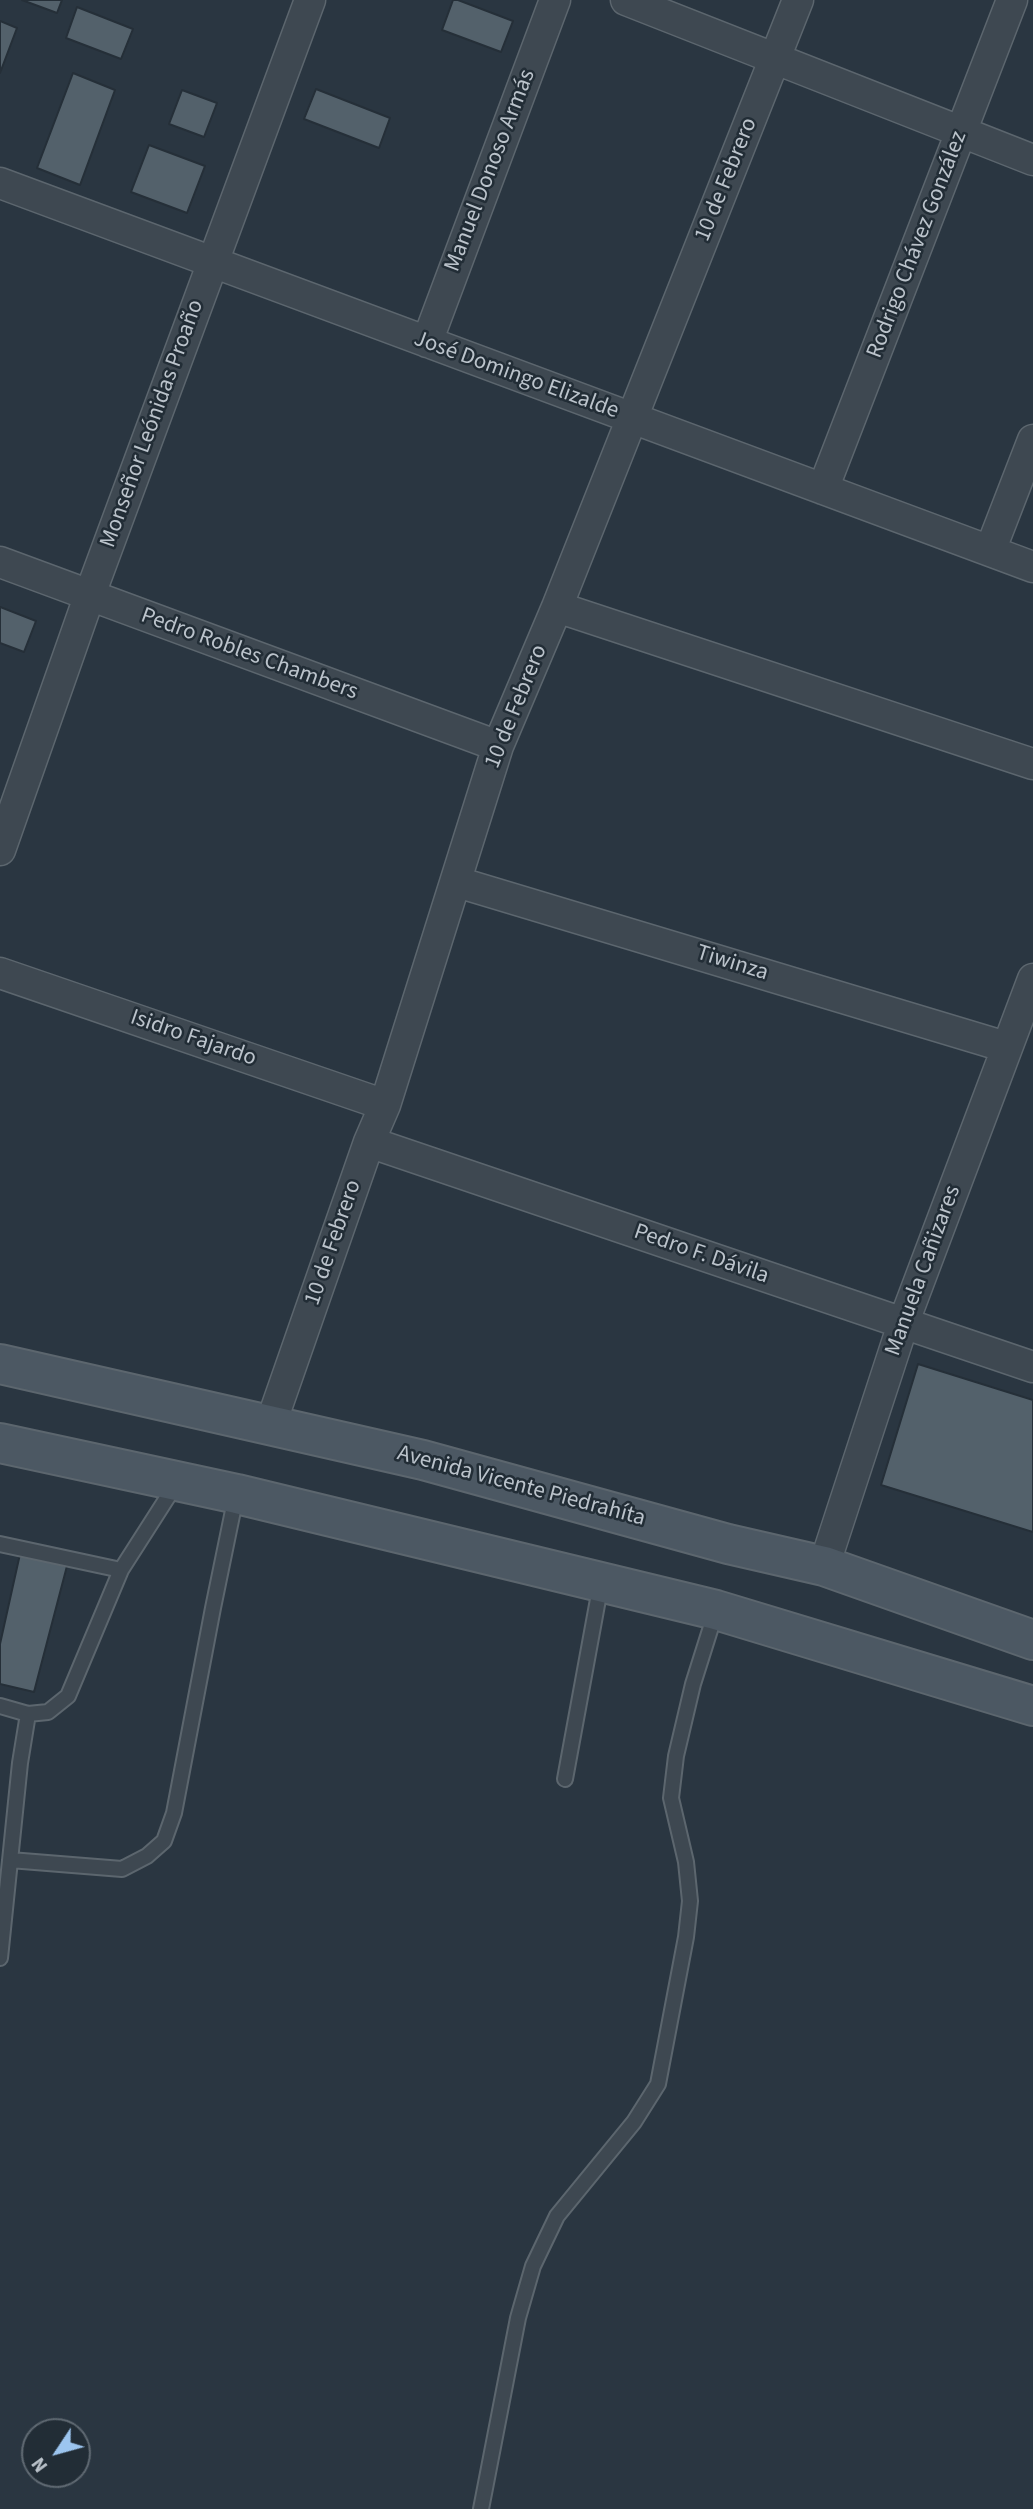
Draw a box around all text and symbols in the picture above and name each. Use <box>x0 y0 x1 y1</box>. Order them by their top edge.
street label: Manuel Donoso Armás <box>440 66 542 276</box>
street label: 10 de Febrero <box>690 114 764 246</box>
street label: Rodrigo Chávez González <box>862 128 974 362</box>
street label: Monseñor Leónidas Proaño <box>95 296 211 552</box>
street label: José Domingo Elizalde <box>410 326 622 426</box>
street label: Pedro Robles Chambers <box>137 603 361 707</box>
street label: 10 de Febrero <box>480 641 554 773</box>
street label: Tiwinza <box>693 940 771 988</box>
street label: Isidro Fajardo <box>126 1005 260 1073</box>
street label: 10 de Febrero <box>300 1177 368 1309</box>
street label: Manuela Cañizares <box>880 1182 968 1360</box>
street label: Pedro F. Dávila <box>630 1219 772 1291</box>
street label: Avenida Vicente Piedrahíta <box>394 1441 648 1533</box>
north arrow <box>21 2418 91 2488</box>
text: N <box>26 2451 55 2478</box>

